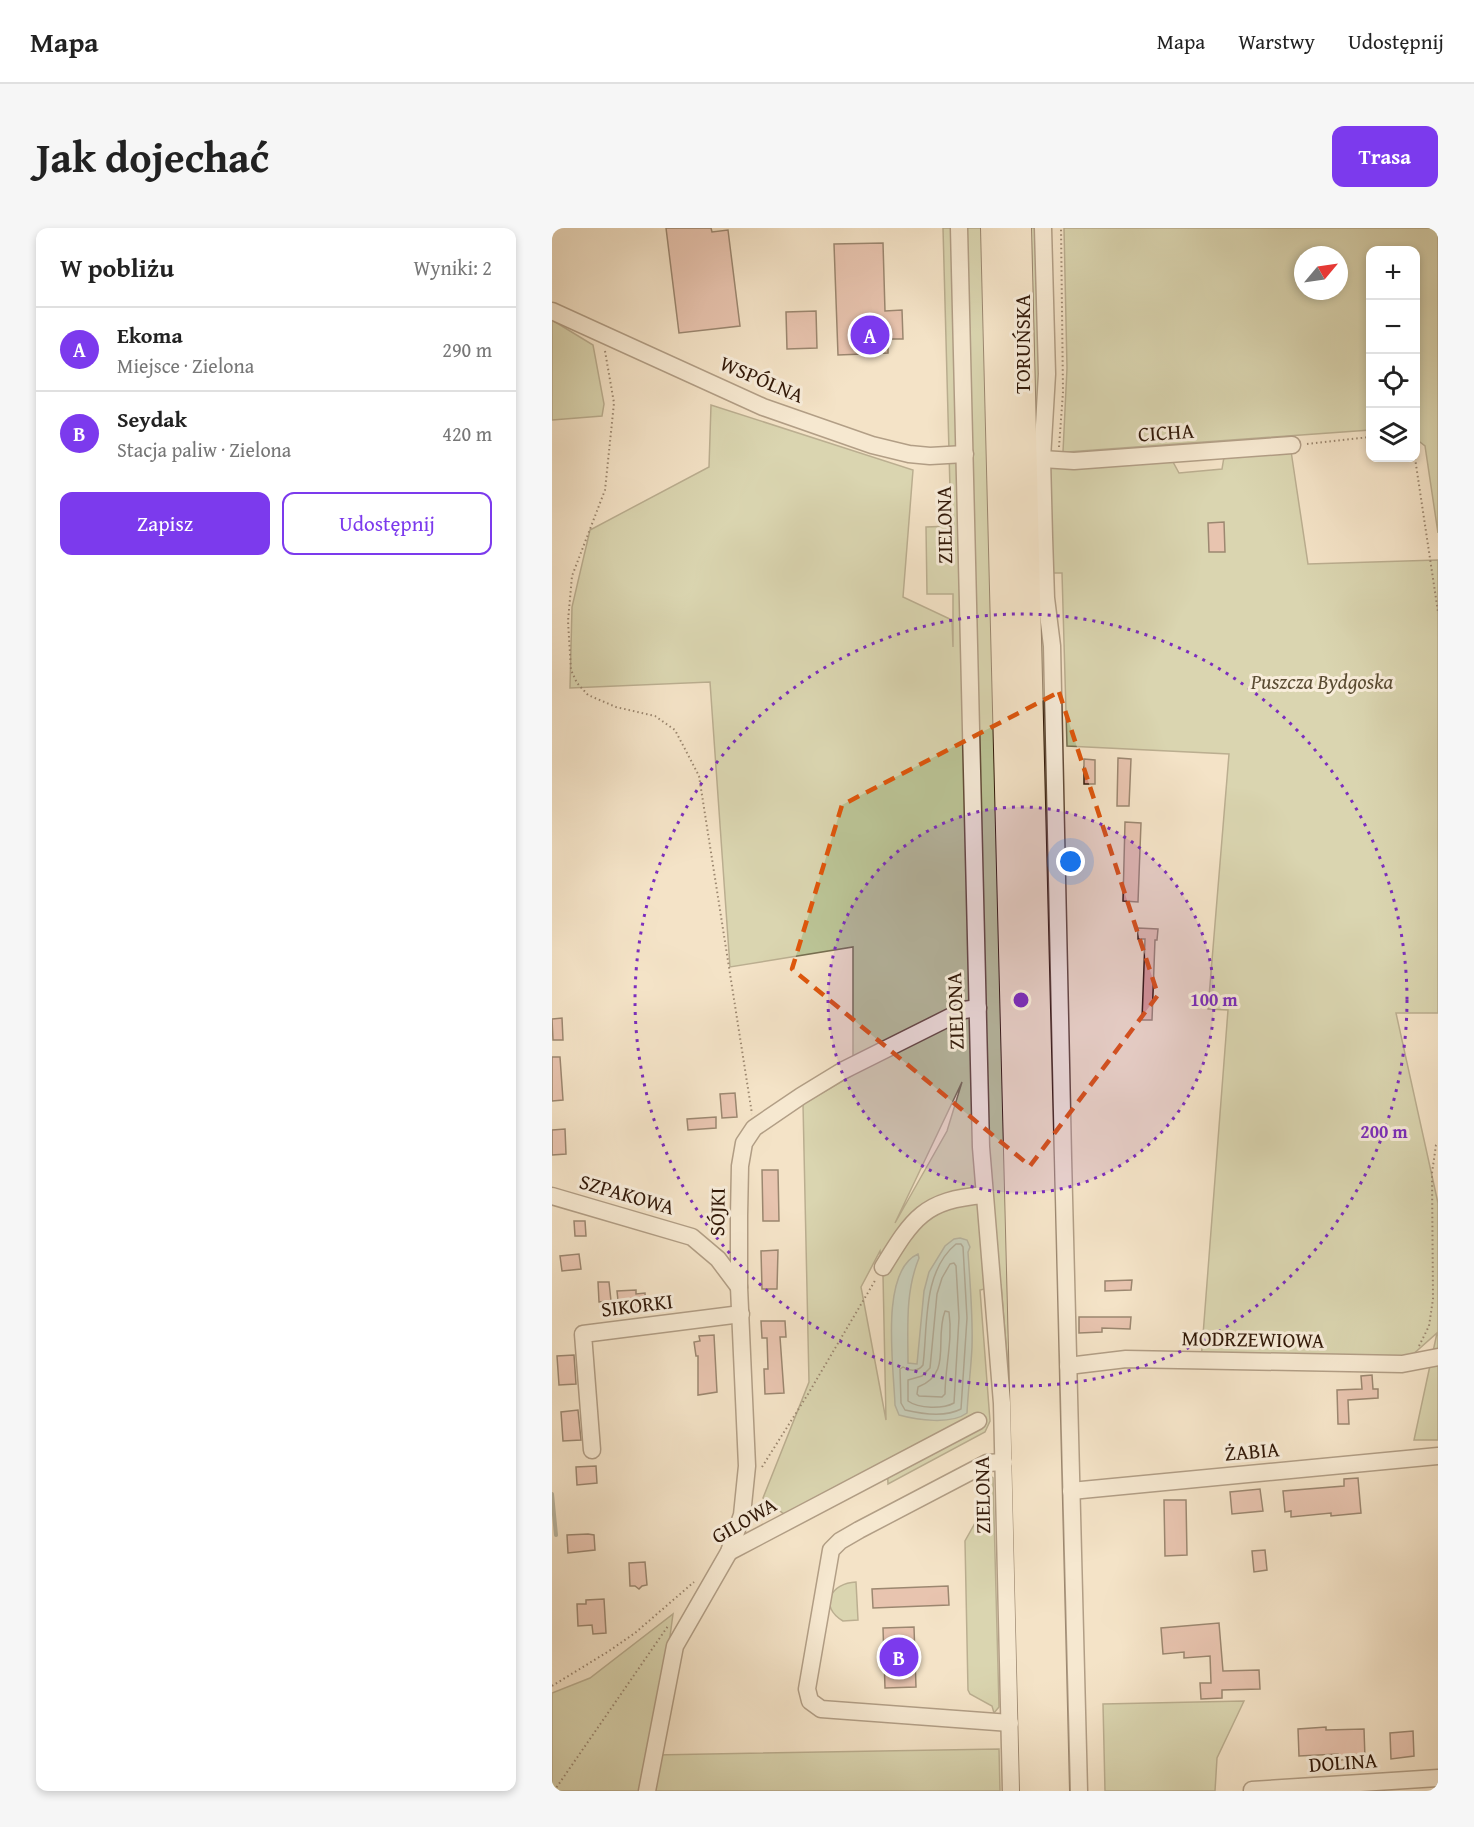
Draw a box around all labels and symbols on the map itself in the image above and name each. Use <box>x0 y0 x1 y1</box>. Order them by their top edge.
north arrow <box>1294 246 1348 300</box>
street label: TORUŃSKA <box>1007 294 1038 394</box>
pin: A <box>850 312 890 358</box>
street label: WSPÓLNA <box>715 347 809 411</box>
street label: CICHA <box>1137 415 1195 449</box>
street label: ZIELONA <box>928 486 960 564</box>
park label: Puszcza Bydgoska <box>1250 666 1394 697</box>
your location <box>1056 847 1085 876</box>
street label: ZIELONA <box>938 971 972 1050</box>
text: 100 m <box>1190 986 1238 1013</box>
centre of rings <box>1011 990 1031 1010</box>
text: 200 m <box>1360 1118 1408 1145</box>
street label: SZPAKOWA <box>576 1166 678 1222</box>
street label: SÓJKI <box>701 1187 733 1237</box>
street label: SIKORKI <box>599 1285 675 1325</box>
street label: MODRZEWIOWA <box>1181 1322 1325 1356</box>
street label: ŻABIA <box>1223 1433 1281 1469</box>
street label: ZIELONA <box>966 1456 998 1534</box>
street label: GILOWA <box>706 1489 783 1551</box>
pin: B <box>880 1634 918 1680</box>
street label: DOLINA <box>1308 1744 1379 1780</box>

